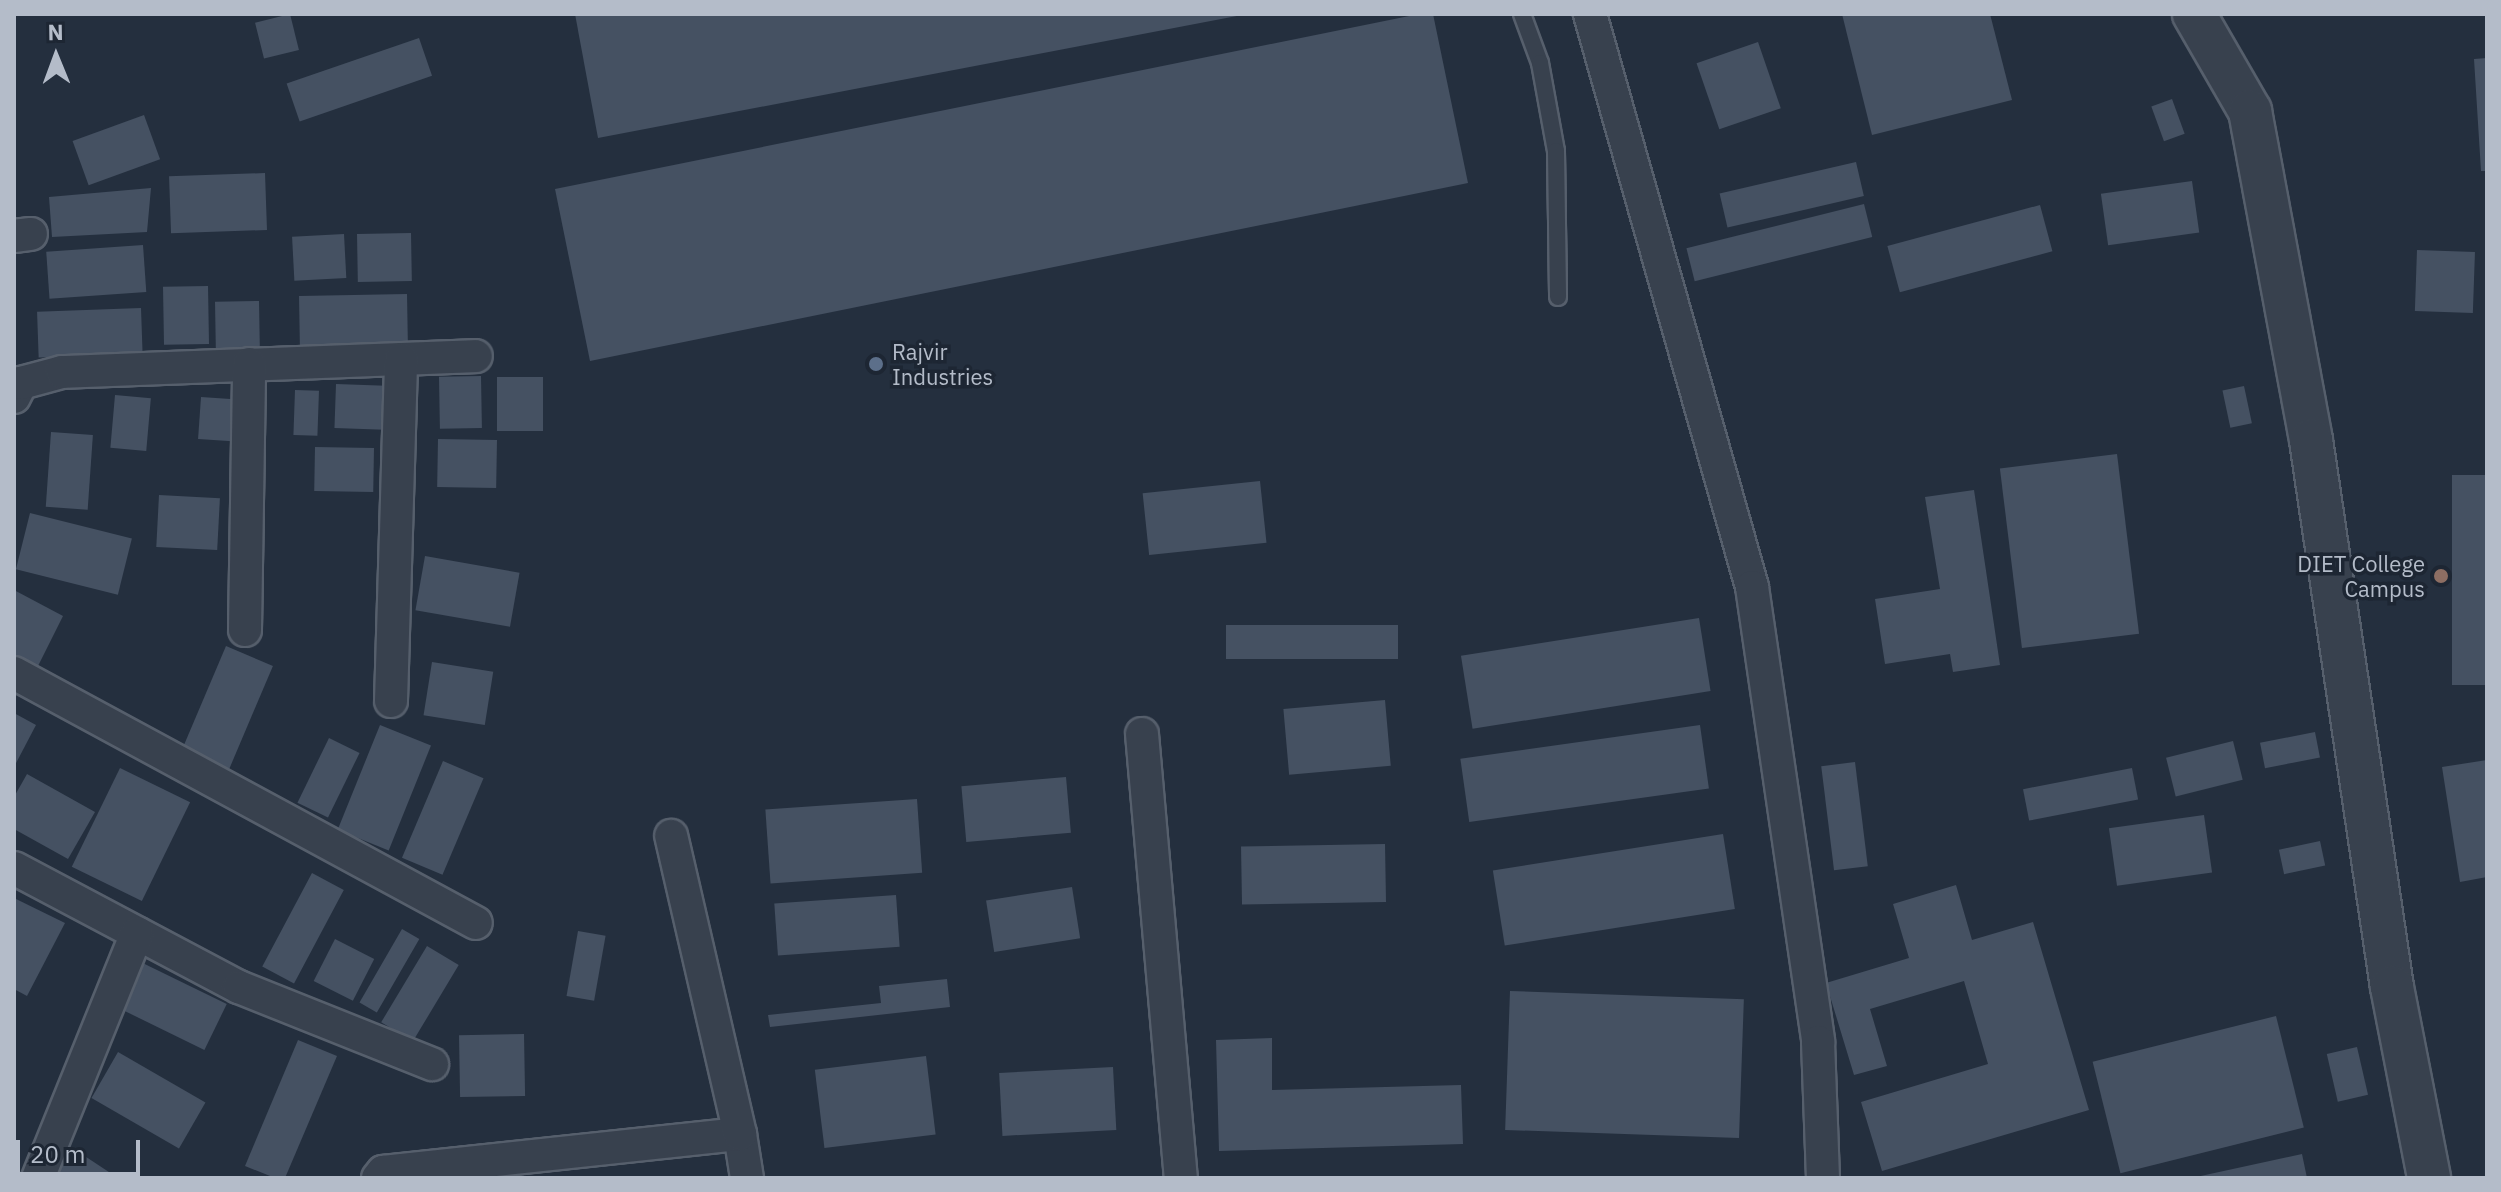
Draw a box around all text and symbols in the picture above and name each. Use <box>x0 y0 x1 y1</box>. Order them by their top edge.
north arrow <box>16 16 96 96</box>
text: N <box>47 17 64 46</box>
place label: Rajvir Industries <box>892 338 993 390</box>
marker: Rajvir Industries <box>867 355 885 373</box>
place label: DIET College Campus <box>2297 550 2425 602</box>
marker: DIET College Campus <box>2432 567 2450 585</box>
scale bar <box>20 1124 144 1174</box>
text: 20 m <box>30 1138 85 1170</box>

